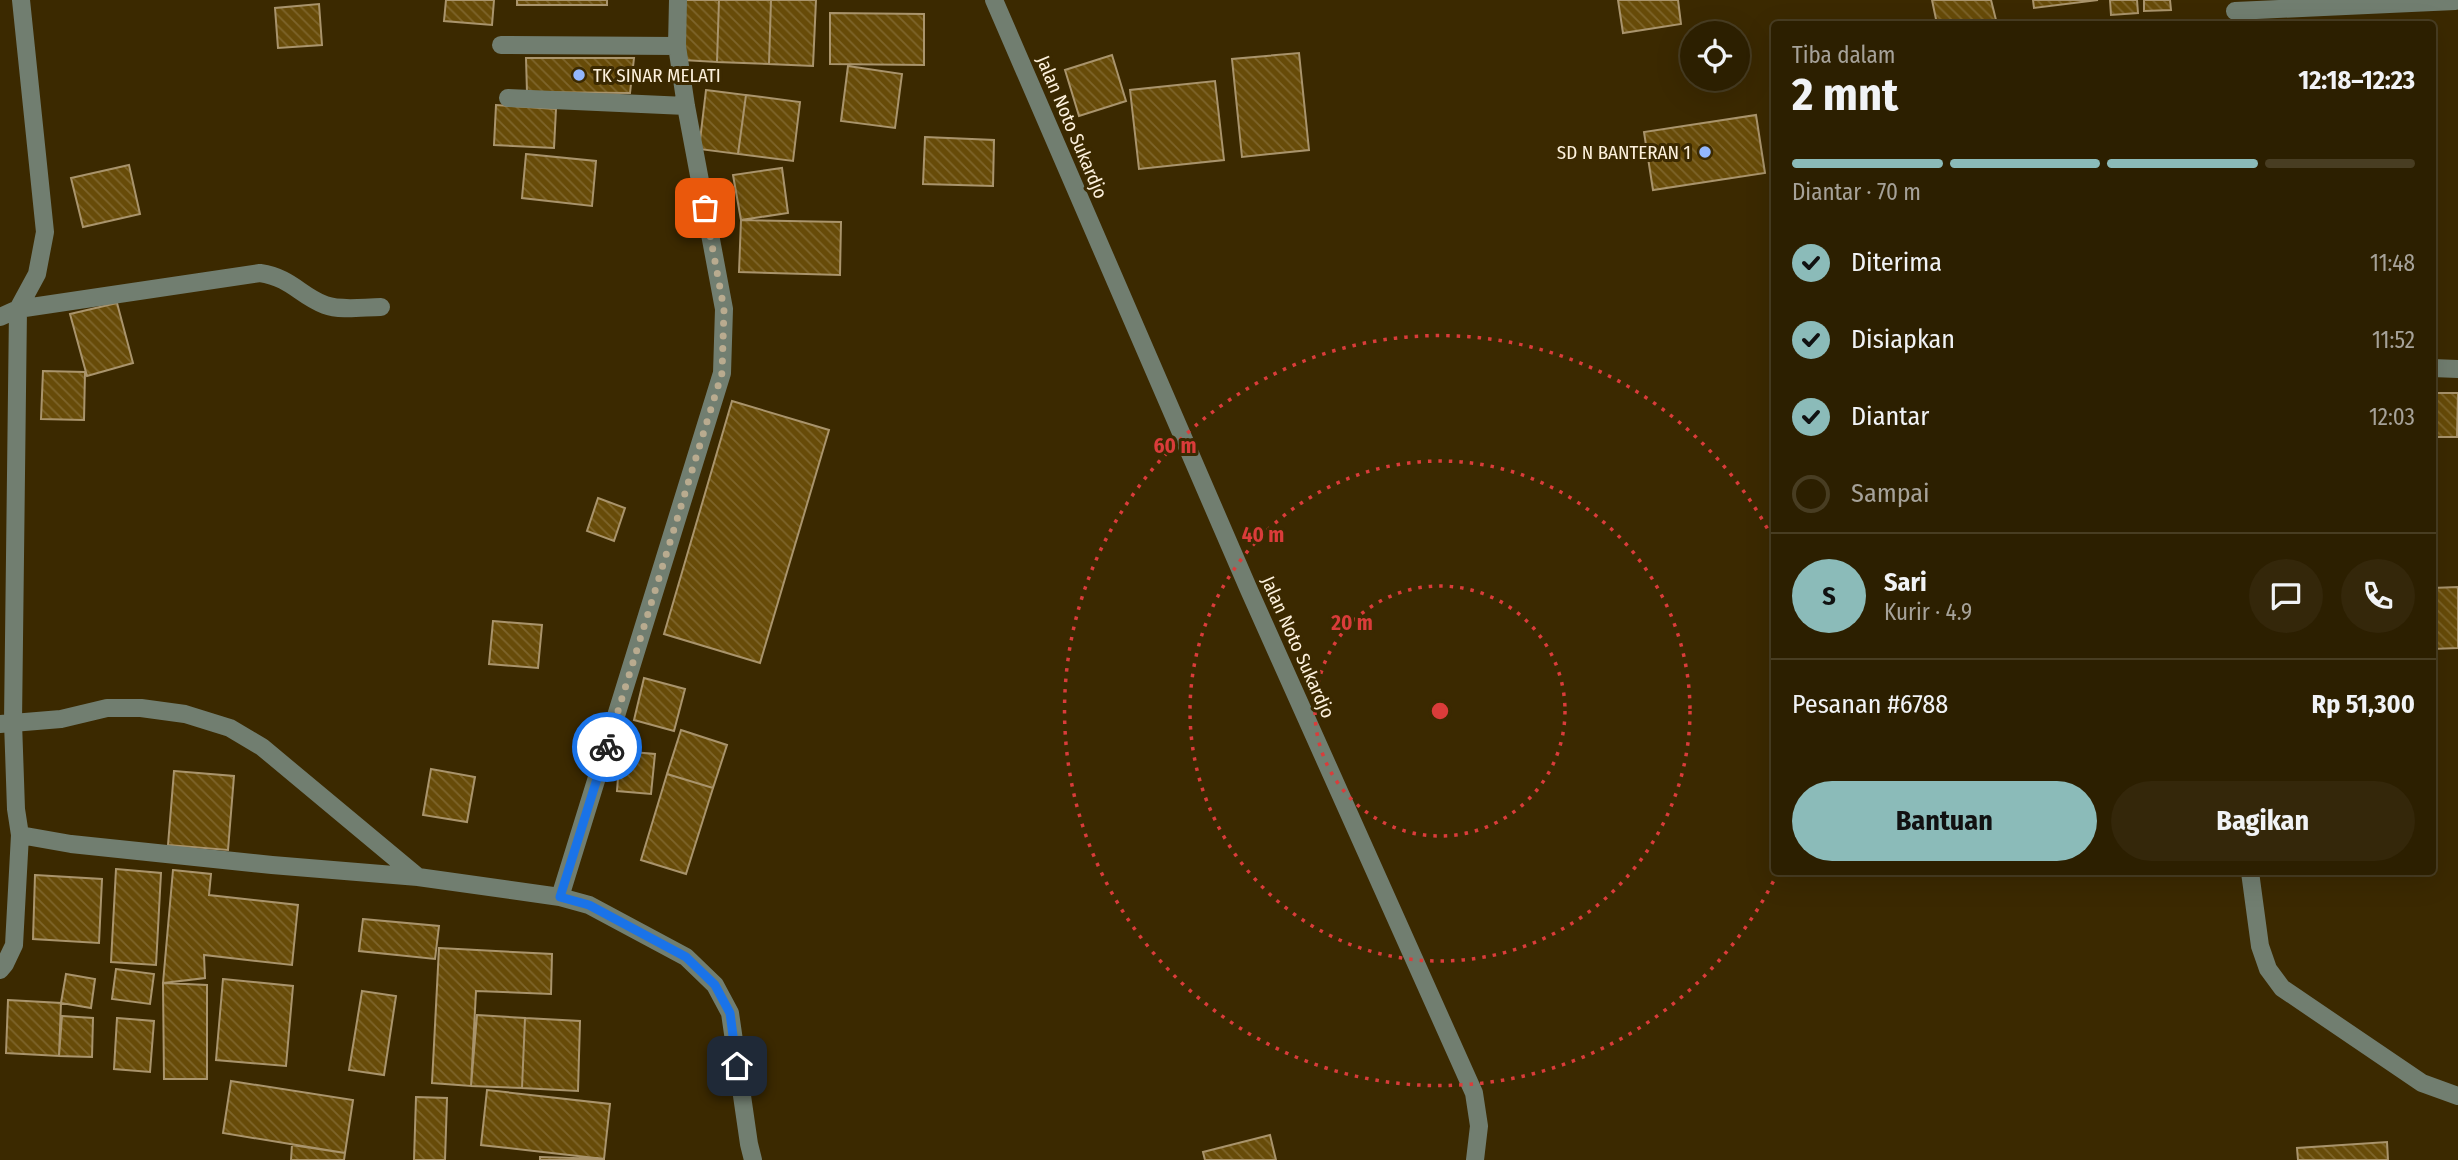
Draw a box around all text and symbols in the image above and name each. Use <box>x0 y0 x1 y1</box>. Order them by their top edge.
map controls <box>1680 21 1750 91</box>
button: locate <box>1680 21 1750 91</box>
text: Tiba dalam <box>1792 41 1895 69</box>
street label: Jalan Noto Sukardjo <box>1031 52 1113 202</box>
place label: TK SINAR MELATI <box>593 64 721 87</box>
text: 12:18–12:23 <box>2298 65 2415 96</box>
marker: TK SINAR MELATI <box>571 67 587 83</box>
text: 2 mnt <box>1792 67 1898 122</box>
place label: SD N BANTERAN 1 <box>1557 141 1691 164</box>
marker: SD N BANTERAN 1 <box>1697 144 1713 160</box>
pin <box>675 178 735 238</box>
text: Diantar · 70 m <box>1792 178 1921 206</box>
icon: bag <box>686 189 724 227</box>
icon: check <box>1792 244 1830 282</box>
text: Diterima <box>1851 247 1942 278</box>
text: 11:48 <box>2370 249 2415 277</box>
icon: check <box>1792 321 1830 359</box>
text: Disiapkan <box>1851 324 1955 355</box>
text: 11:52 <box>2372 326 2415 354</box>
icon: check <box>1792 398 1830 436</box>
text: Diantar <box>1851 401 1929 432</box>
text: 12:03 <box>2369 403 2415 431</box>
text: 60 m <box>1154 433 1196 459</box>
text: Sampai <box>1851 478 1930 509</box>
text: 40 m <box>1242 522 1284 548</box>
button: chat <box>2249 559 2323 633</box>
button: phone <box>2341 559 2415 633</box>
text: Sari <box>1884 567 1927 598</box>
street label: Jalan Noto Sukardjo <box>1256 572 1340 722</box>
text: S <box>1822 581 1836 612</box>
text: Kurir · 4.9 <box>1884 598 1972 626</box>
text: 20 m <box>1330 610 1373 636</box>
text: Pesanan #6788 <box>1792 689 1948 720</box>
text: Rp 51,300 <box>2312 689 2415 720</box>
centre of rings <box>1428 699 1452 723</box>
courier <box>572 712 642 782</box>
icon: bike <box>588 728 626 766</box>
button: Bantuan <box>1792 781 2097 861</box>
button: Bagikan <box>2111 781 2415 861</box>
pin <box>707 1036 767 1096</box>
icon: home <box>718 1047 756 1085</box>

